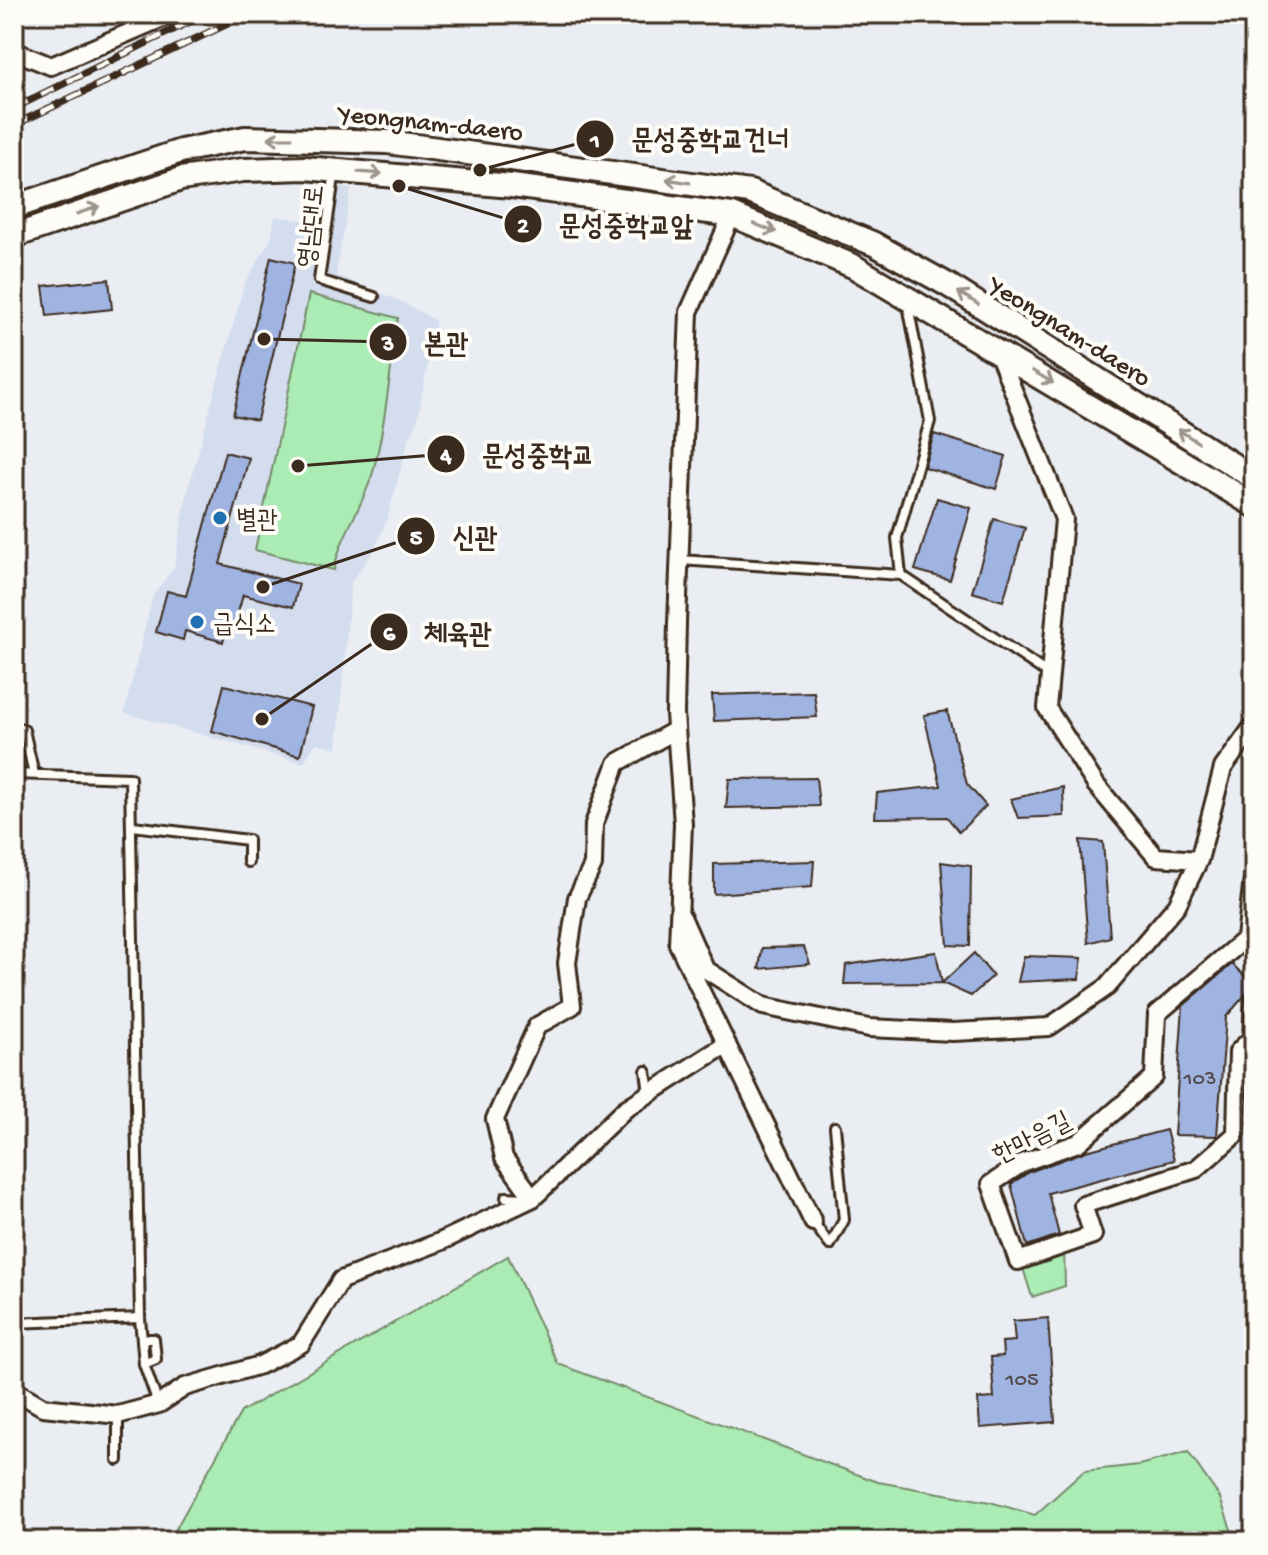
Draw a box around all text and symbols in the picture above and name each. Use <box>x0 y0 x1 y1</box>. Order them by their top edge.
street label: Yeongnam-daero <box>335 100 524 151</box>
callout: 문성중학교건너 <box>575 113 805 165</box>
text: 문성중학교건너 <box>631 126 789 159</box>
text: 1 <box>589 128 600 157</box>
one-way arrow <box>267 130 294 146</box>
one-way arrow <box>356 166 383 181</box>
one-way arrow <box>665 173 691 188</box>
street label: 영남대로 <box>294 183 333 270</box>
callout: 문성중학교앞 <box>503 198 710 250</box>
one-way arrow <box>75 202 100 217</box>
text: 문성중학교앞 <box>558 212 694 245</box>
text: 2 <box>517 213 529 242</box>
one-way arrow <box>752 222 777 236</box>
street label: Yeongnam-daero <box>980 271 1155 396</box>
one-way arrow <box>957 290 980 306</box>
callout: 본관 <box>368 316 485 368</box>
text: 본관 <box>423 330 469 363</box>
text: 3 <box>381 331 394 360</box>
one-way arrow <box>1031 369 1054 385</box>
callout: 문성중학교 <box>426 428 610 480</box>
one-way arrow <box>1177 428 1200 444</box>
text: 문성중학교 <box>482 442 594 475</box>
text: 4 <box>439 443 452 472</box>
place label: 별관 <box>236 507 278 538</box>
marker: 별관 <box>211 509 229 527</box>
callout: 신관 <box>396 510 513 562</box>
text: 신관 <box>452 524 498 557</box>
text: 5 <box>410 525 423 554</box>
callout: 체육관 <box>369 606 508 658</box>
place label: 급식소 <box>213 611 276 642</box>
marker: 급식소 <box>188 613 206 631</box>
text: 체육관 <box>423 620 492 653</box>
text: 6 <box>383 621 396 650</box>
house number: 103 <box>1183 1067 1216 1093</box>
street label: 한마음길 <box>989 1107 1077 1173</box>
house number: 105 <box>1005 1368 1038 1394</box>

